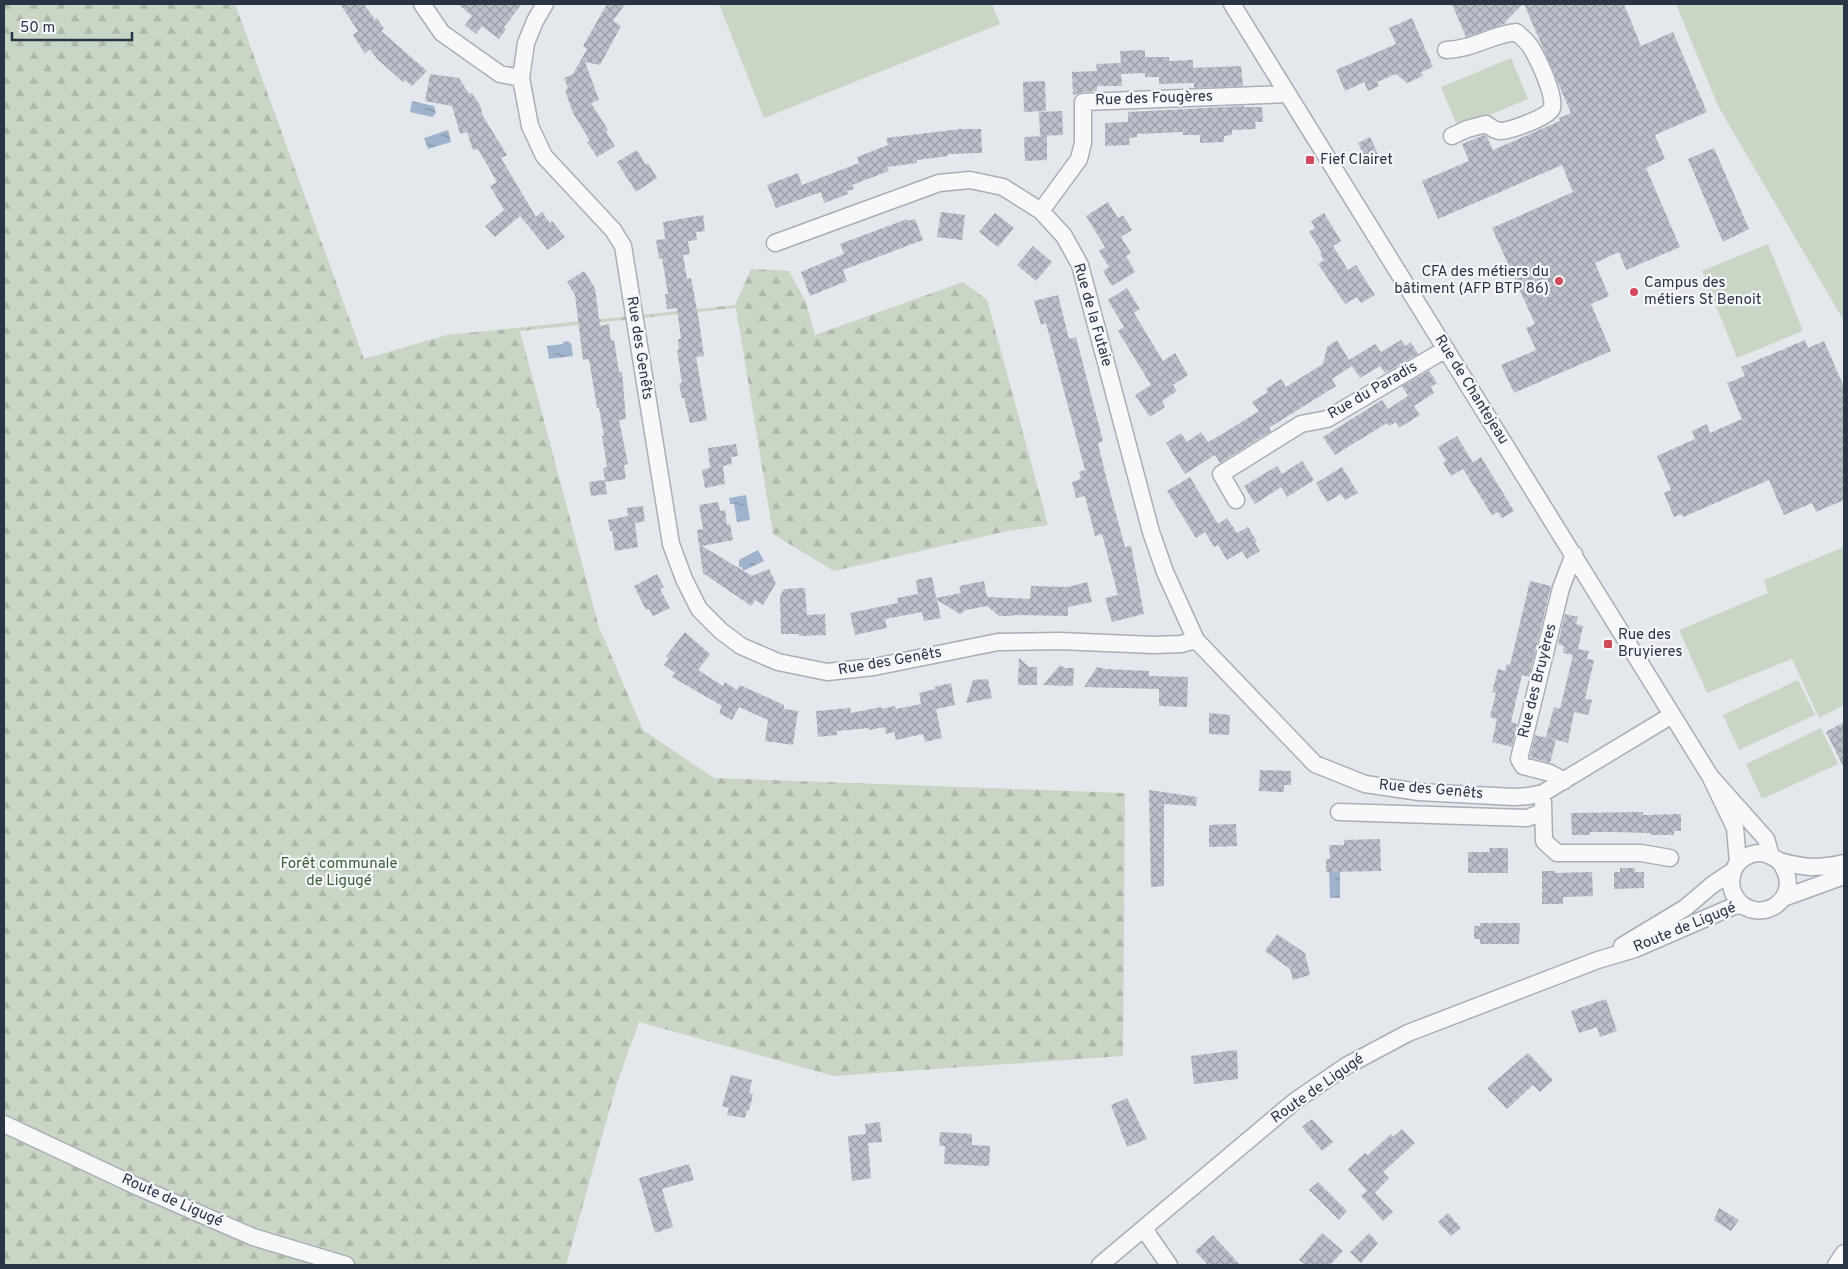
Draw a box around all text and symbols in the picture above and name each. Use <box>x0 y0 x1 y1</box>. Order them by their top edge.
scale bar <box>12 10 132 42</box>
text: 50 m <box>20 19 55 38</box>
street label: Rue des Fougères <box>1095 87 1213 111</box>
place label: Fief Clairet <box>1320 151 1393 170</box>
marker: Fief Clairet <box>1304 154 1316 166</box>
street label: Rue de la Futaie <box>1068 261 1116 369</box>
place label: CFA des métiers du bâtiment (AFP BTP 86) <box>1394 263 1549 299</box>
place label: Campus des métiers St Benoit <box>1644 274 1761 310</box>
marker: CFA des métiers du bâtiment (AFP BTP 86) <box>1553 275 1565 287</box>
marker: Campus des métiers St Benoit <box>1628 286 1640 298</box>
street label: Rue des Genêts <box>621 295 657 401</box>
street label: Rue de Chantejeau <box>1430 332 1512 448</box>
street label: Rue du Paradis <box>1325 358 1421 424</box>
street label: Rue des Bruyères <box>1515 622 1561 740</box>
place label: Rue des Bruyieres <box>1618 626 1683 662</box>
marker: Rue des Bruyieres <box>1602 638 1614 650</box>
street label: Rue des Genêts <box>837 644 943 680</box>
street label: Rue des Genêts <box>1378 776 1484 804</box>
park label: Forêt communale de Ligugé <box>280 855 398 891</box>
street label: Route de Ligugé <box>1631 899 1739 957</box>
street label: Route de Ligugé <box>1268 1050 1368 1128</box>
street label: Route de Ligugé <box>118 1170 226 1232</box>

